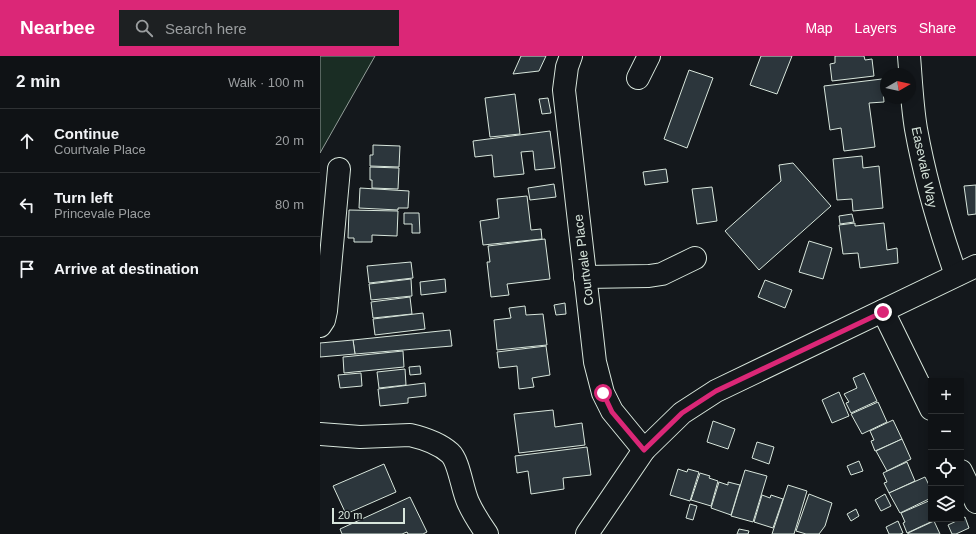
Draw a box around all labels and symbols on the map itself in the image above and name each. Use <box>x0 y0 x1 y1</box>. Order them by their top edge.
north arrow <box>880 68 916 104</box>
street label: Easevale Way <box>909 125 941 210</box>
street label: Courtvale Place <box>570 213 597 306</box>
route end <box>874 303 892 321</box>
route start <box>594 384 612 402</box>
scale bar <box>332 506 405 525</box>

